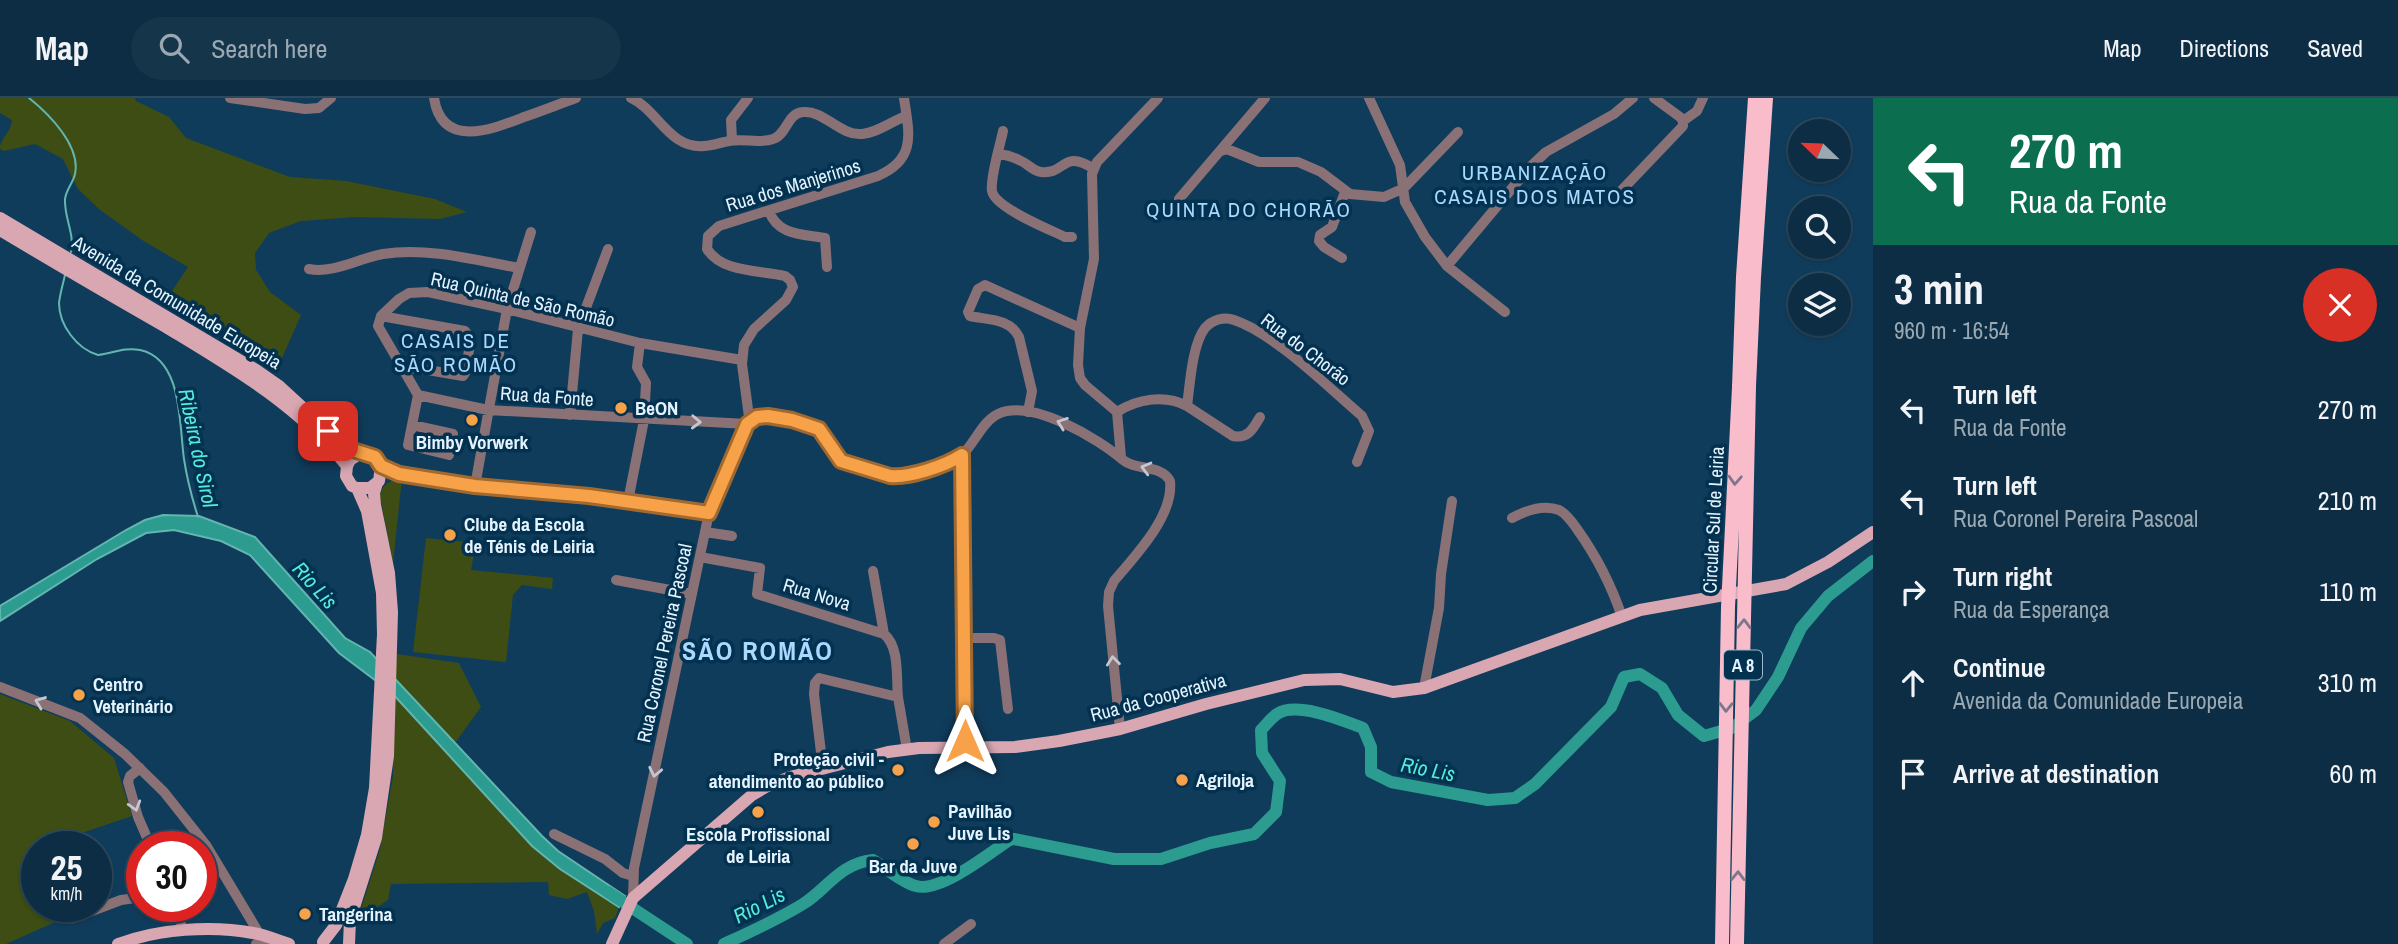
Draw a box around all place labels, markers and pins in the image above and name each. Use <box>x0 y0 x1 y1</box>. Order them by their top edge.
place label: BeON <box>635 395 678 421</box>
marker: BeON <box>613 400 629 416</box>
pin <box>298 401 358 461</box>
marker: Bimby Vorwerk <box>464 412 480 428</box>
place label: Bimby Vorwerk <box>416 429 528 455</box>
place label: Clube da Escola de Ténis de Leiria <box>464 511 595 559</box>
marker: Clube da Escola de Ténis de Leiria <box>442 527 458 543</box>
place label: Centro Veterinário <box>93 671 173 719</box>
marker: Centro Veterinário <box>71 687 87 703</box>
place label: Proteção civil - atendimento ao público <box>709 746 884 794</box>
marker: Proteção civil - atendimento ao público <box>890 762 906 778</box>
place label: Agriloja <box>1196 767 1254 793</box>
marker: Agriloja <box>1174 772 1190 788</box>
place label: Pavilhão Juve Lis <box>948 798 1012 846</box>
marker: Escola Profissional de Leiria <box>750 804 766 820</box>
marker: Pavilhão Juve Lis <box>926 814 942 830</box>
place label: Escola Profissional de Leiria <box>686 821 830 869</box>
marker: Bar da Juve <box>905 836 921 852</box>
place label: Bar da Juve <box>869 853 957 879</box>
place label: Tangerina <box>319 901 393 927</box>
marker: Tangerina <box>297 906 313 922</box>

